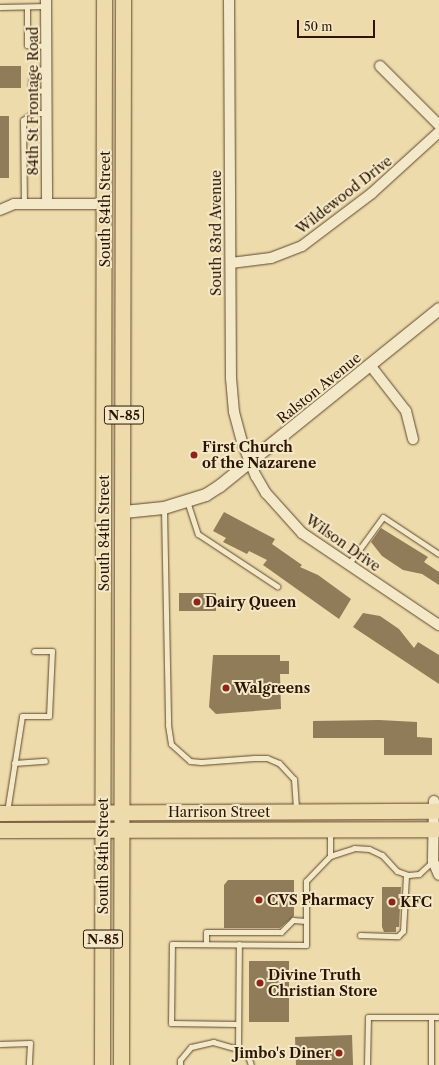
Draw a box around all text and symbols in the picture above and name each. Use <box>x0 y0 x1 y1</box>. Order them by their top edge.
scale bar <box>299 12 377 38</box>
text: 50 m <box>304 19 333 34</box>
street label: 84th St Frontage Road <box>25 27 41 175</box>
street label: South 84th Street <box>97 151 113 267</box>
street label: Wildewood Drive <box>293 152 395 238</box>
street label: South 83rd Avenue <box>208 170 224 296</box>
street label: Ralston Avenue <box>273 349 365 427</box>
road number: N-85 <box>103 404 145 426</box>
place label: First Church of the Nazarene <box>202 439 316 472</box>
marker: First Church of the Nazarene <box>189 450 199 460</box>
street label: South 84th Street <box>96 475 112 591</box>
street label: Wilson Drive <box>302 511 384 575</box>
place label: Dairy Queen <box>205 594 297 610</box>
marker: Dairy Queen <box>192 597 202 607</box>
place label: Walgreens <box>234 680 310 696</box>
marker: Walgreens <box>221 683 231 693</box>
street label: South 84th Street <box>95 798 111 914</box>
street label: Harrison Street <box>168 804 270 820</box>
place label: CVS Pharmacy <box>267 892 374 908</box>
place label: KFC <box>400 894 432 910</box>
marker: CVS Pharmacy <box>254 895 264 905</box>
marker: KFC <box>387 897 397 907</box>
road number: N-85 <box>82 928 124 950</box>
place label: Divine Truth Christian Store <box>268 967 377 1000</box>
marker: Divine Truth Christian Store <box>255 978 265 988</box>
place label: Jimbo's Diner <box>234 1045 331 1061</box>
marker: Jimbo's Diner <box>334 1048 344 1058</box>

